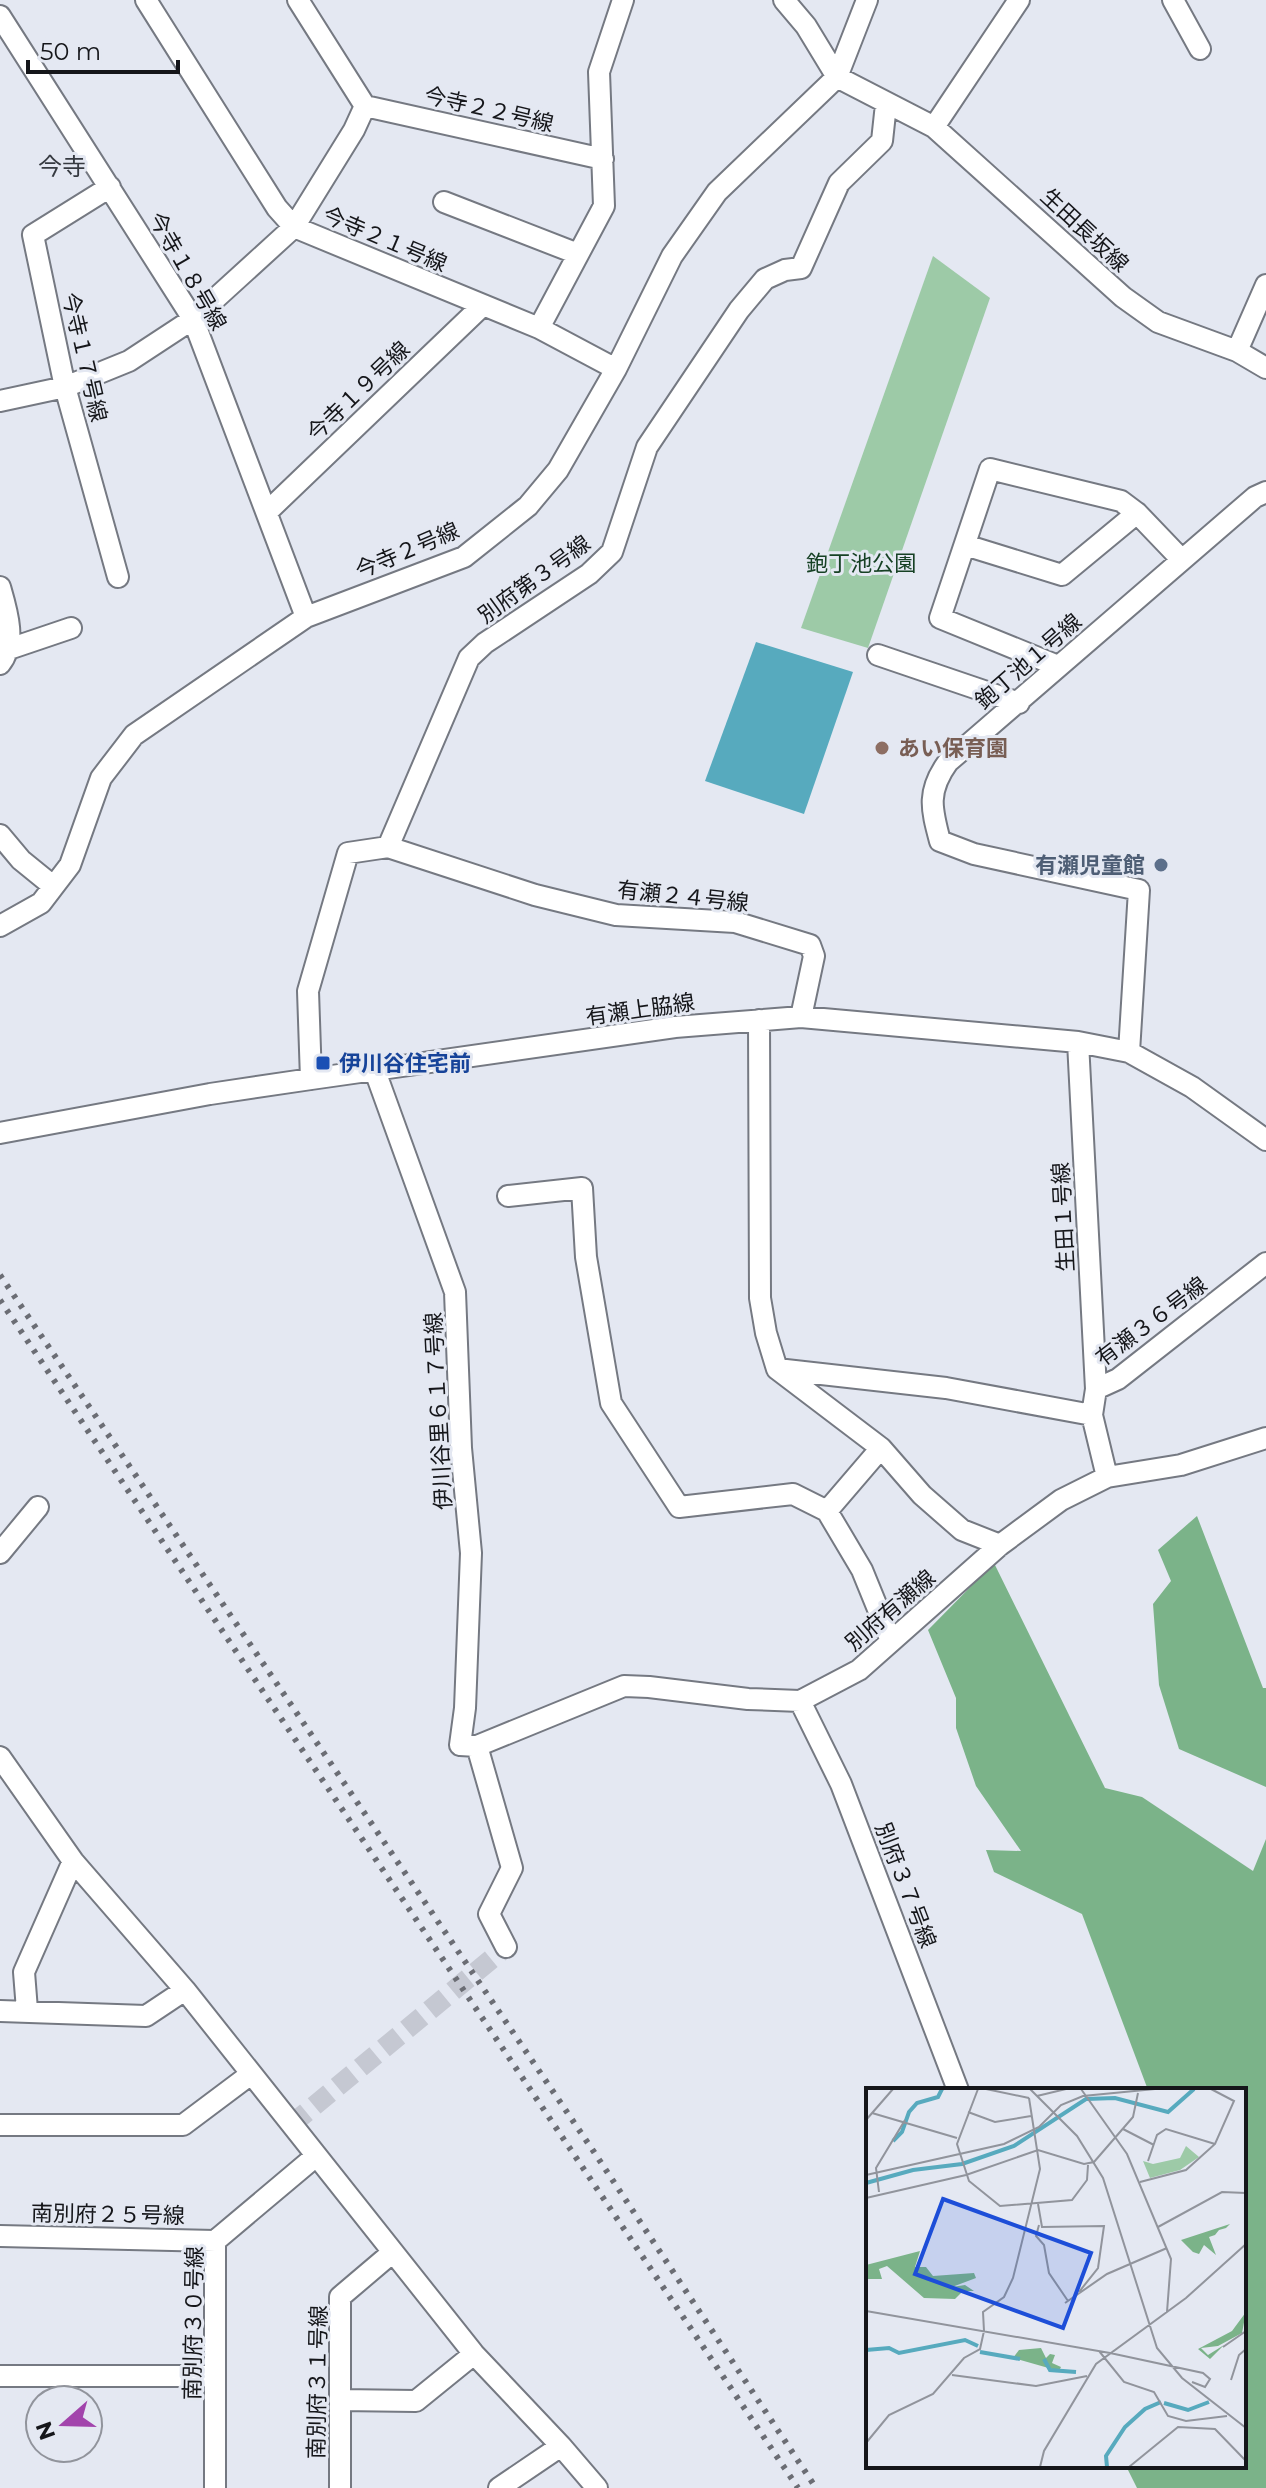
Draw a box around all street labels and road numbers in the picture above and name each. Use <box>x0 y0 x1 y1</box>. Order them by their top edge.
street label: 今寺２２号線 <box>422 81 556 137</box>
street label: 生田長坂線 <box>1035 183 1134 278</box>
street label: 今寺２１号線 <box>319 201 451 278</box>
street label: 今寺１８号線 <box>143 207 232 335</box>
street label: 今寺１７号線 <box>57 290 113 424</box>
street label: 今寺１９号線 <box>301 336 415 447</box>
street label: 今寺２号線 <box>351 517 463 584</box>
street label: 別府第３号線 <box>473 530 596 629</box>
street label: 鉋丁池１号線 <box>970 608 1087 715</box>
street label: 有瀬２４号線 <box>616 876 750 917</box>
street label: 有瀬上脇線 <box>584 988 696 1031</box>
street label: 生田１号線 <box>1047 1161 1080 1273</box>
street label: 有瀬３６号線 <box>1090 1271 1212 1372</box>
street label: 伊川谷里６１７号線 <box>420 1311 457 1511</box>
street label: 別府有瀬線 <box>840 1564 941 1657</box>
street label: 別府３７号線 <box>869 1819 942 1952</box>
street label: 南別府２５号線 <box>31 2200 185 2229</box>
street label: 南別府３０号線 <box>179 2246 208 2400</box>
street label: 南別府３１号線 <box>303 2305 332 2459</box>

